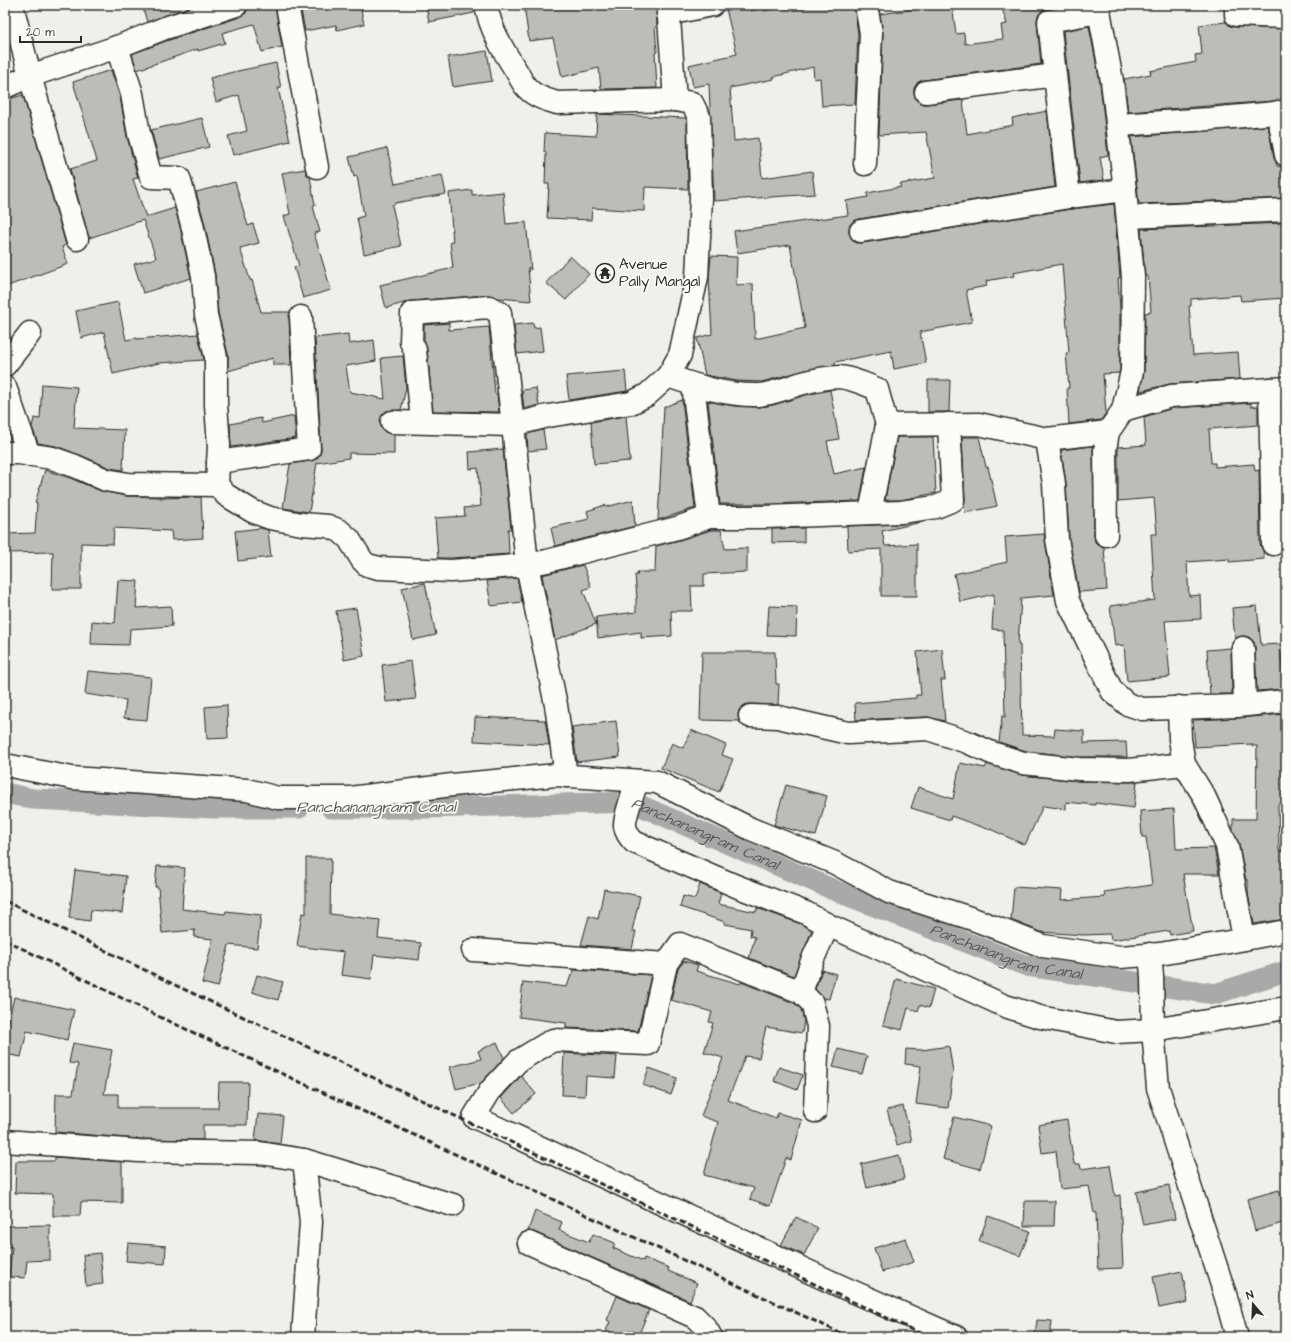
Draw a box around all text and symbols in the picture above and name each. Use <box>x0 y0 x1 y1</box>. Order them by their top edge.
scale bar <box>20 18 81 44</box>
text: 20 m <box>26 24 55 41</box>
place label: Avenue Pally Mangal <box>619 254 700 293</box>
temple icon: Avenue Pally Mangal <box>594 262 616 284</box>
water label: Panchanangram Canal <box>628 792 785 877</box>
water label: Panchanangram Canal <box>297 796 458 819</box>
water label: Panchanangram Canal <box>927 918 1086 985</box>
north arrow <box>1233 1284 1273 1324</box>
text: N <box>1244 1287 1256 1303</box>

